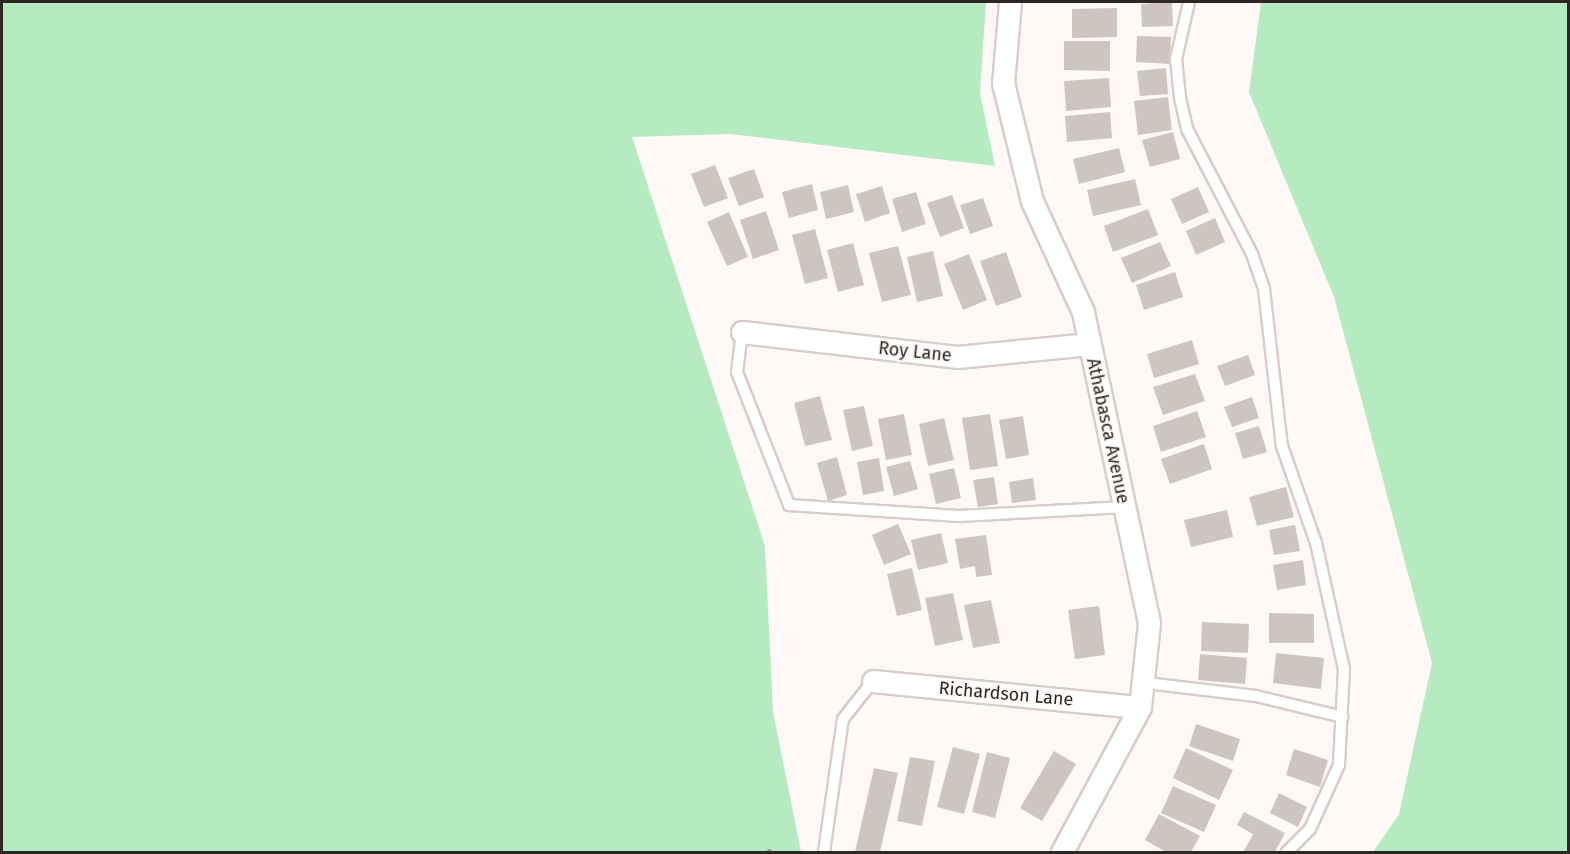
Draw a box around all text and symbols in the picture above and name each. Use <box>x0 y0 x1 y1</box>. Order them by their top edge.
street label: Roy Lane <box>877 337 953 367</box>
street label: Athabasca Avenue <box>1082 356 1134 506</box>
street label: Richardson Lane <box>938 677 1074 711</box>

